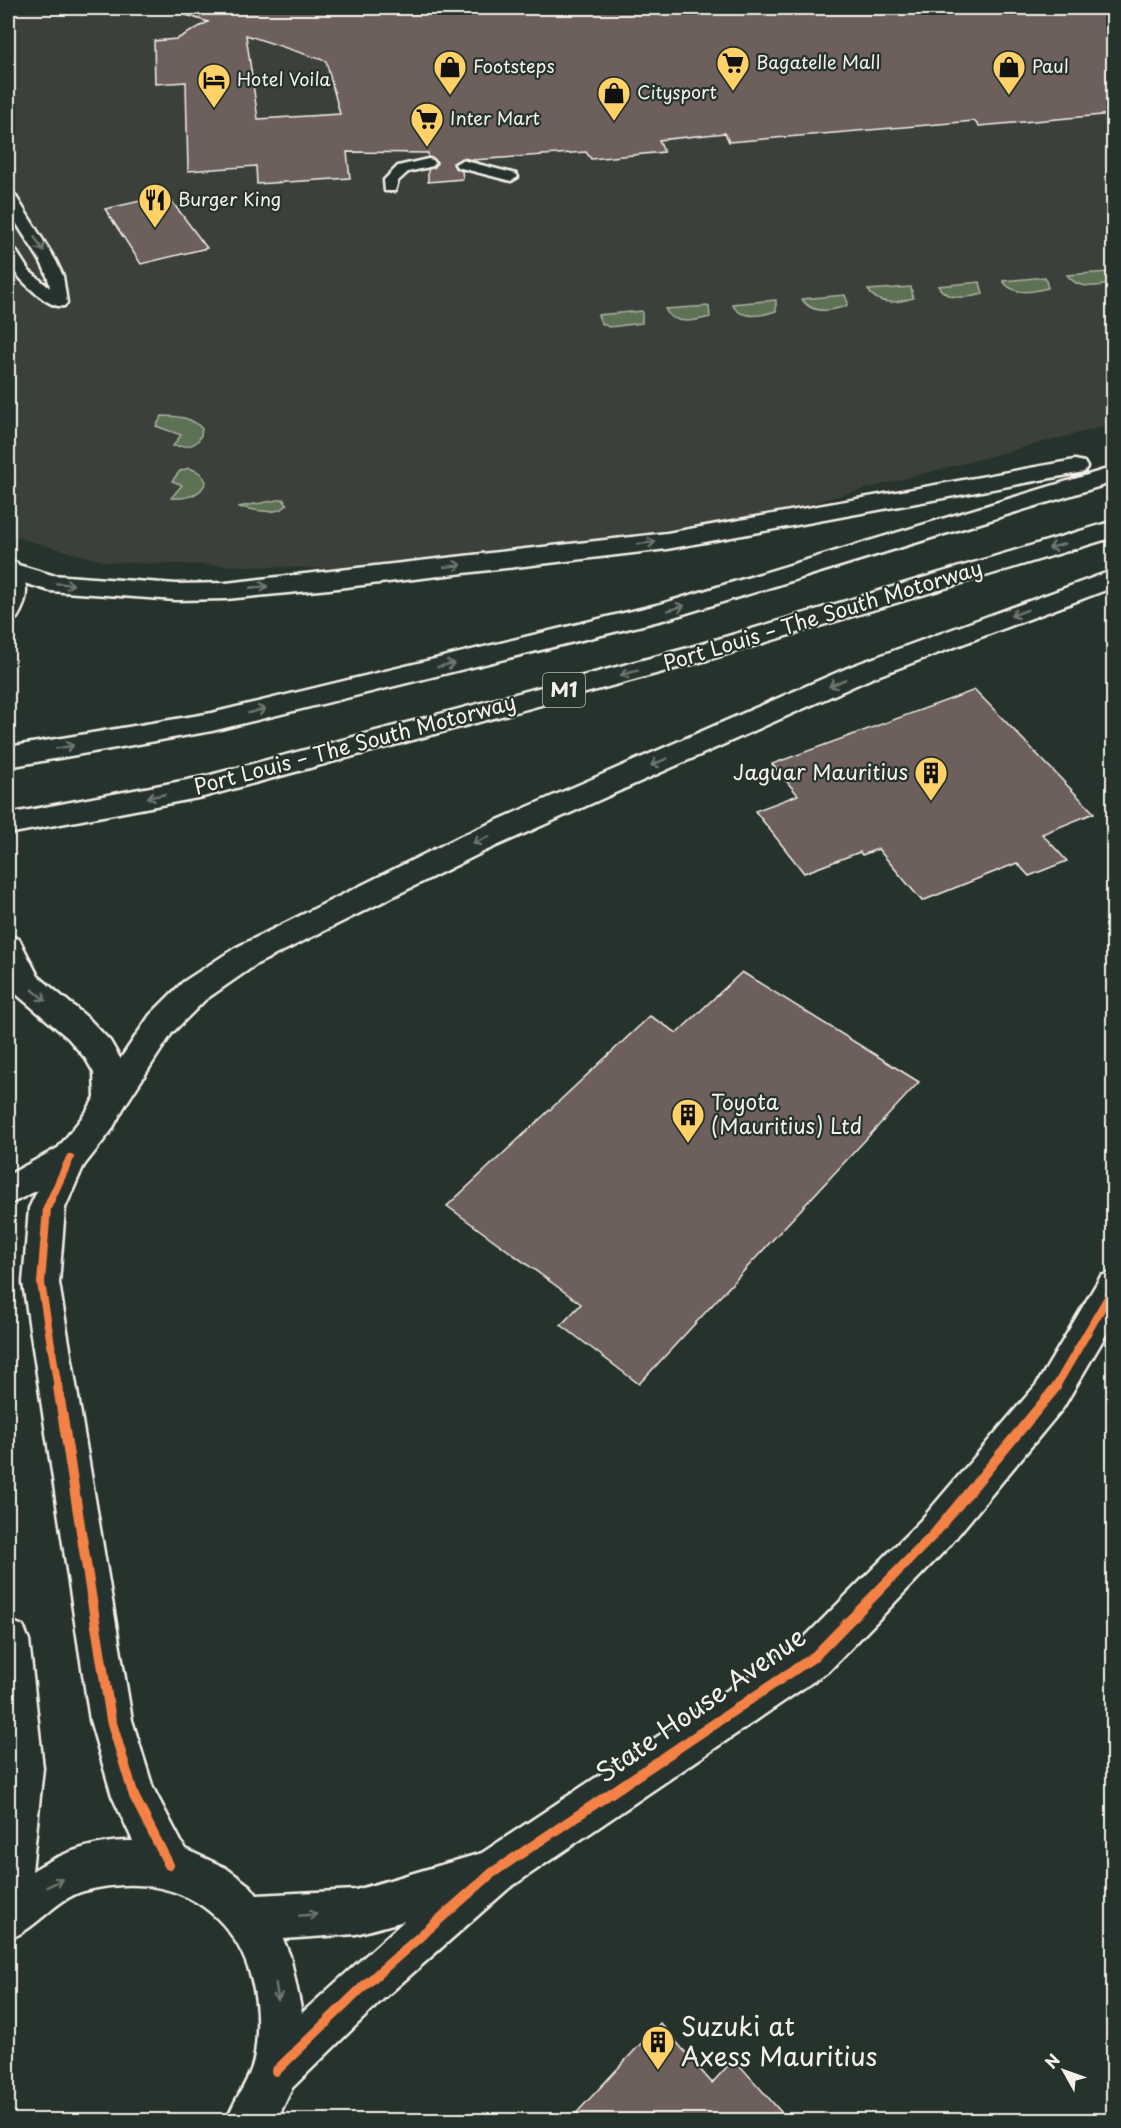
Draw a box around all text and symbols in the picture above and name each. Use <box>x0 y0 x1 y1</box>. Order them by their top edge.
supermarket icon: Bagatelle Mall <box>715 45 751 92</box>
place label: Bagatelle Mall <box>756 48 880 75</box>
shop icon: Footsteps <box>432 49 468 96</box>
shop icon: Paul <box>991 49 1027 96</box>
place label: Footsteps <box>473 52 555 79</box>
place label: Paul <box>1032 52 1069 79</box>
hotel icon: Hotel Voila <box>196 62 232 109</box>
place label: Hotel Voila <box>237 65 331 92</box>
shop icon: Citysport <box>596 75 632 122</box>
place label: Citysport <box>637 78 717 105</box>
supermarket icon: Inter Mart <box>409 101 445 148</box>
place label: Inter Mart <box>450 104 540 131</box>
restaurant icon: Burger King <box>137 182 173 229</box>
place label: Burger King <box>178 185 281 212</box>
one-way arrow <box>32 236 45 253</box>
one-way arrow <box>636 537 656 548</box>
one-way arrow <box>1048 541 1067 552</box>
street label: Port Louis – The South Motorway <box>659 550 986 678</box>
one-way arrow <box>443 560 462 571</box>
one-way arrow <box>54 579 74 590</box>
one-way arrow <box>249 582 269 593</box>
one-way arrow <box>666 602 685 613</box>
one-way arrow <box>1011 608 1029 619</box>
one-way arrow <box>436 658 455 670</box>
one-way arrow <box>620 668 639 679</box>
road number: M1 <box>543 673 585 707</box>
one-way arrow <box>829 678 847 689</box>
street label: Port Louis – The South Motorway <box>190 685 519 801</box>
one-way arrow <box>247 705 266 717</box>
one-way arrow <box>55 741 75 752</box>
place label: Jaguar Mauritius <box>733 755 908 787</box>
building icon: Jaguar Mauritius <box>913 755 949 802</box>
one-way arrow <box>650 757 668 768</box>
one-way arrow <box>146 791 166 802</box>
one-way arrow <box>472 835 490 847</box>
one-way arrow <box>31 988 47 1001</box>
place label: Toyota (Mauritius) Ltd <box>711 1085 862 1141</box>
building icon: Toyota (Mauritius) Ltd <box>670 1097 706 1144</box>
street label: State House Avenue <box>587 1617 813 1791</box>
one-way arrow <box>45 1876 63 1888</box>
one-way arrow <box>297 1909 317 1920</box>
one-way arrow <box>271 1982 282 2001</box>
place label: Suzuki at Axess Mauritius <box>681 2006 877 2075</box>
building icon: Suzuki at Axess Mauritius <box>640 2024 676 2071</box>
north arrow <box>1034 2041 1094 2101</box>
text: N <box>1038 2048 1065 2073</box>

